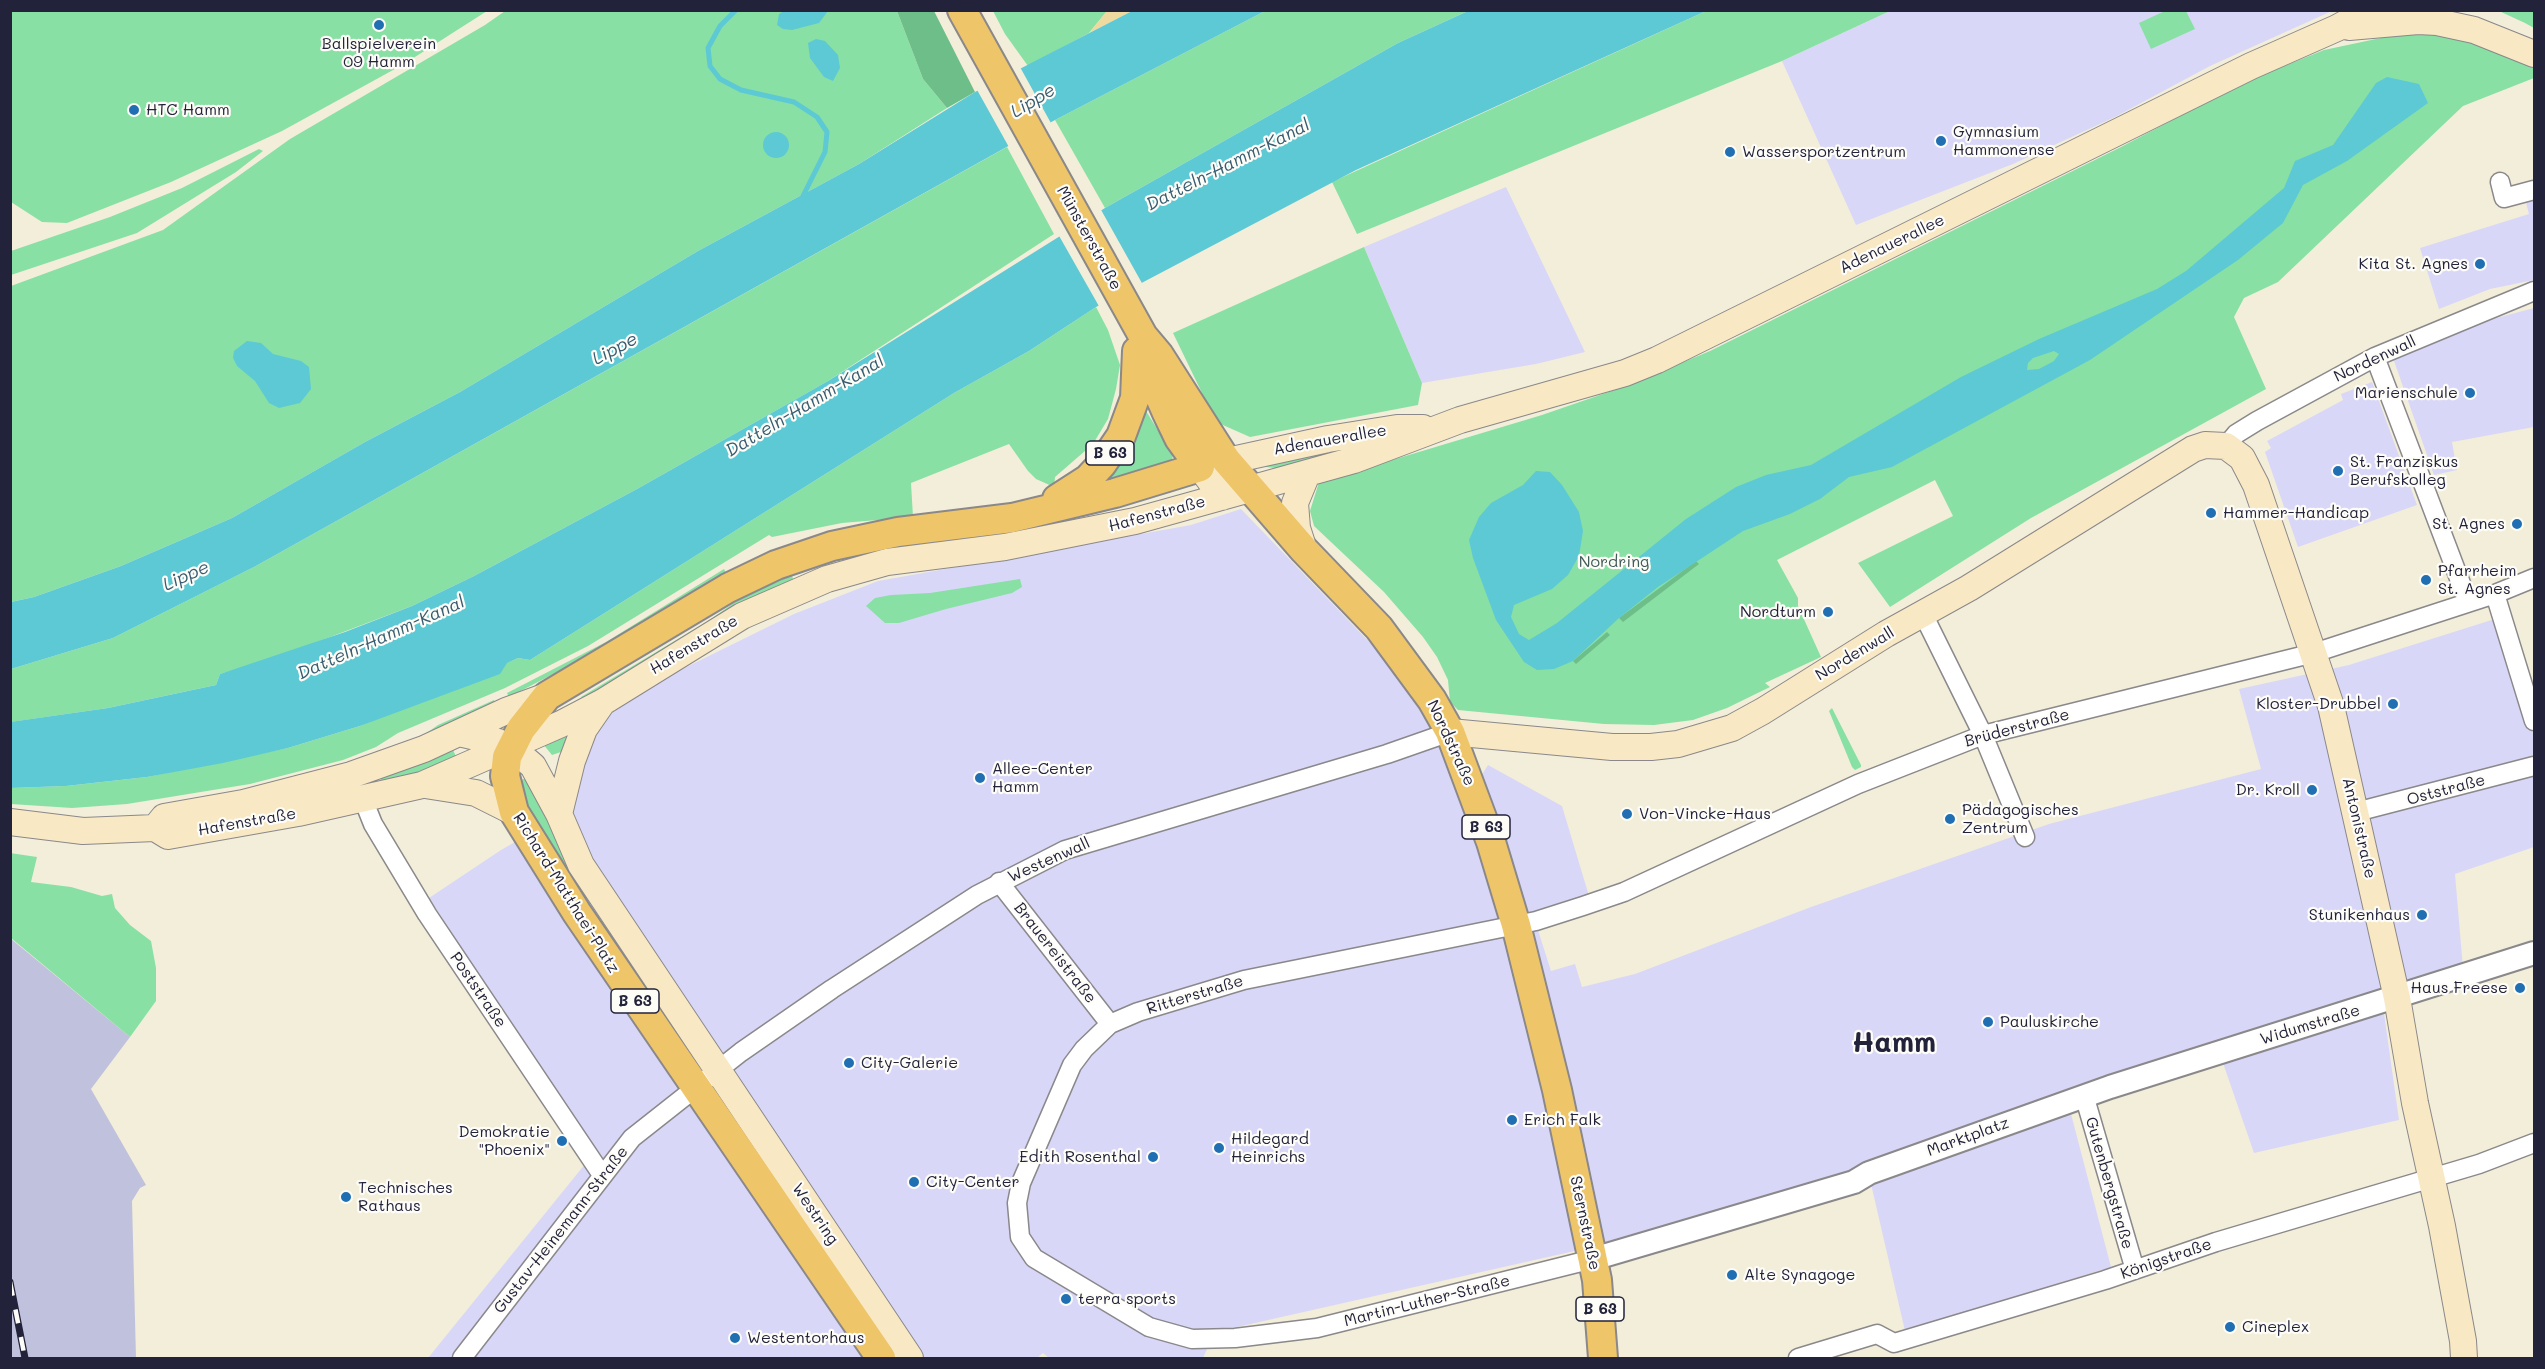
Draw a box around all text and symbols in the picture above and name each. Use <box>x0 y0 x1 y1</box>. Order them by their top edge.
marker: Ballspielverein 09 Hamm <box>372 18 386 32</box>
place label: Ballspielverein 09 Hamm <box>322 34 436 72</box>
water label: Lippe <box>1007 79 1059 123</box>
place label: HTC Hamm <box>146 100 230 120</box>
marker: HTC Hamm <box>127 103 141 117</box>
water label: Datteln-Hamm-Kanal <box>1143 114 1313 216</box>
place label: Gymnasium Hammonense <box>1953 122 2055 160</box>
marker: Gymnasium Hammonense <box>1934 134 1948 148</box>
place label: Wassersportzentrum <box>1742 142 1906 162</box>
marker: Wassersportzentrum <box>1723 145 1737 159</box>
street label: Münsterstraße <box>1052 183 1126 293</box>
street label: Adenauerallee <box>1836 210 1948 278</box>
place label: Kita St. Agnes <box>2358 254 2468 274</box>
marker: Kita St. Agnes <box>2473 257 2487 271</box>
water label: Lippe <box>589 328 641 370</box>
street label: Nordenwall <box>2331 332 2419 386</box>
water label: Datteln-Hamm-Kanal <box>722 350 888 462</box>
place label: Marienschule <box>2355 383 2458 403</box>
marker: Marienschule <box>2463 386 2477 400</box>
street label: Adenauerallee <box>1272 421 1388 459</box>
road number: B 63 <box>1086 441 1134 465</box>
place label: St. Franziskus Berufskolleg <box>2350 452 2458 490</box>
marker: St. Franziskus Berufskolleg <box>2331 464 2345 478</box>
street label: Hafenstraße <box>1107 492 1207 536</box>
place label: Hammer-Handicap <box>2223 503 2369 523</box>
marker: Hammer-Handicap <box>2204 506 2218 520</box>
place label: St. Agnes <box>2432 514 2505 534</box>
marker: St. Agnes <box>2510 517 2524 531</box>
park label: Nordring <box>1579 552 1649 572</box>
water label: Lippe <box>160 556 212 596</box>
place label: Pfarrheim St. Agnes <box>2438 561 2517 599</box>
marker: Pfarrheim St. Agnes <box>2419 573 2433 587</box>
water label: Datteln-Hamm-Kanal <box>294 591 468 685</box>
place label: Nordturm <box>1740 602 1816 622</box>
marker: Nordturm <box>1821 605 1835 619</box>
street label: Hafenstraße <box>647 611 741 679</box>
street label: Nordenwall <box>1812 623 1898 685</box>
place label: Kloster-Drubbel <box>2256 694 2381 714</box>
street label: Nordstraße <box>1423 697 1479 789</box>
marker: Kloster-Drubbel <box>2386 697 2400 711</box>
street label: Brüderstraße <box>1963 705 2071 751</box>
place label: Allee-Center Hamm <box>992 759 1093 797</box>
street label: Oststraße <box>2405 770 2487 810</box>
marker: Allee-Center Hamm <box>973 771 987 785</box>
street label: Antonistraße <box>2338 776 2380 880</box>
place label: Dr. Kroll <box>2236 780 2300 800</box>
marker: Dr. Kroll <box>2305 783 2319 797</box>
place label: Pädagogisches Zentrum <box>1962 800 2079 838</box>
street label: Hafenstraße <box>196 804 298 840</box>
place label: Von-Vincke-Haus <box>1639 804 1771 824</box>
marker: Von-Vincke-Haus <box>1620 807 1634 821</box>
street label: Richard-Matthaei-Platz <box>509 809 623 977</box>
marker: Pädagogisches Zentrum <box>1943 812 1957 826</box>
road number: B 63 <box>1462 815 1510 839</box>
street label: Westenwall <box>1005 833 1093 887</box>
street label: Brauereistraße <box>1010 899 1100 1007</box>
place label: Stunikenhaus <box>2309 905 2410 925</box>
marker: Stunikenhaus <box>2415 908 2429 922</box>
street label: Poststraße <box>446 949 510 1031</box>
street label: Ritterstraße <box>1144 971 1246 1019</box>
place label: Haus Freese <box>2411 978 2508 998</box>
marker: Haus Freese <box>2513 981 2527 995</box>
road number: B 63 <box>611 989 659 1013</box>
street label: Widumstraße <box>2258 1001 2362 1049</box>
place label: Pauluskirche <box>2000 1012 2099 1032</box>
marker: Pauluskirche <box>1981 1015 1995 1029</box>
district label: Hamm <box>1852 1026 1936 1060</box>
place label: City-Galerie <box>861 1053 958 1073</box>
marker: City-Galerie <box>842 1056 856 1070</box>
place label: Erich Falk <box>1524 1110 1601 1130</box>
marker: Erich Falk <box>1505 1113 1519 1127</box>
street label: Marktplatz <box>1924 1113 2012 1161</box>
street label: Gutenbergstraße <box>2081 1115 2137 1251</box>
place label: Demokratie "Phoenix" <box>459 1122 550 1160</box>
place label: Hildegard Heinrichs <box>1231 1129 1309 1167</box>
marker: Demokratie "Phoenix" <box>555 1134 569 1148</box>
marker: Hildegard Heinrichs <box>1212 1141 1226 1155</box>
street label: Gustav-Heinemann-Straße <box>490 1143 632 1317</box>
place label: Edith Rosenthal <box>1019 1147 1141 1167</box>
marker: Edith Rosenthal <box>1146 1150 1160 1164</box>
place label: City-Center <box>926 1172 1020 1192</box>
street label: Sternstraße <box>1566 1174 1604 1272</box>
marker: City-Center <box>907 1175 921 1189</box>
place label: Technisches Rathaus <box>358 1178 453 1216</box>
street label: Westring <box>788 1180 842 1248</box>
marker: Technisches Rathaus <box>339 1190 353 1204</box>
street label: Königstraße <box>2118 1234 2214 1284</box>
place label: Alte Synagoge <box>1744 1265 1855 1285</box>
marker: Alte Synagoge <box>1725 1268 1739 1282</box>
street label: Martin-Luther-Straße <box>1342 1271 1512 1331</box>
place label: terra sports <box>1078 1289 1176 1309</box>
marker: terra sports <box>1059 1292 1073 1306</box>
road number: B 63 <box>1576 1297 1624 1321</box>
place label: Cineplex <box>2242 1317 2309 1337</box>
marker: Cineplex <box>2223 1320 2237 1334</box>
place label: Westentorhaus <box>747 1328 865 1348</box>
marker: Westentorhaus <box>728 1331 742 1345</box>

